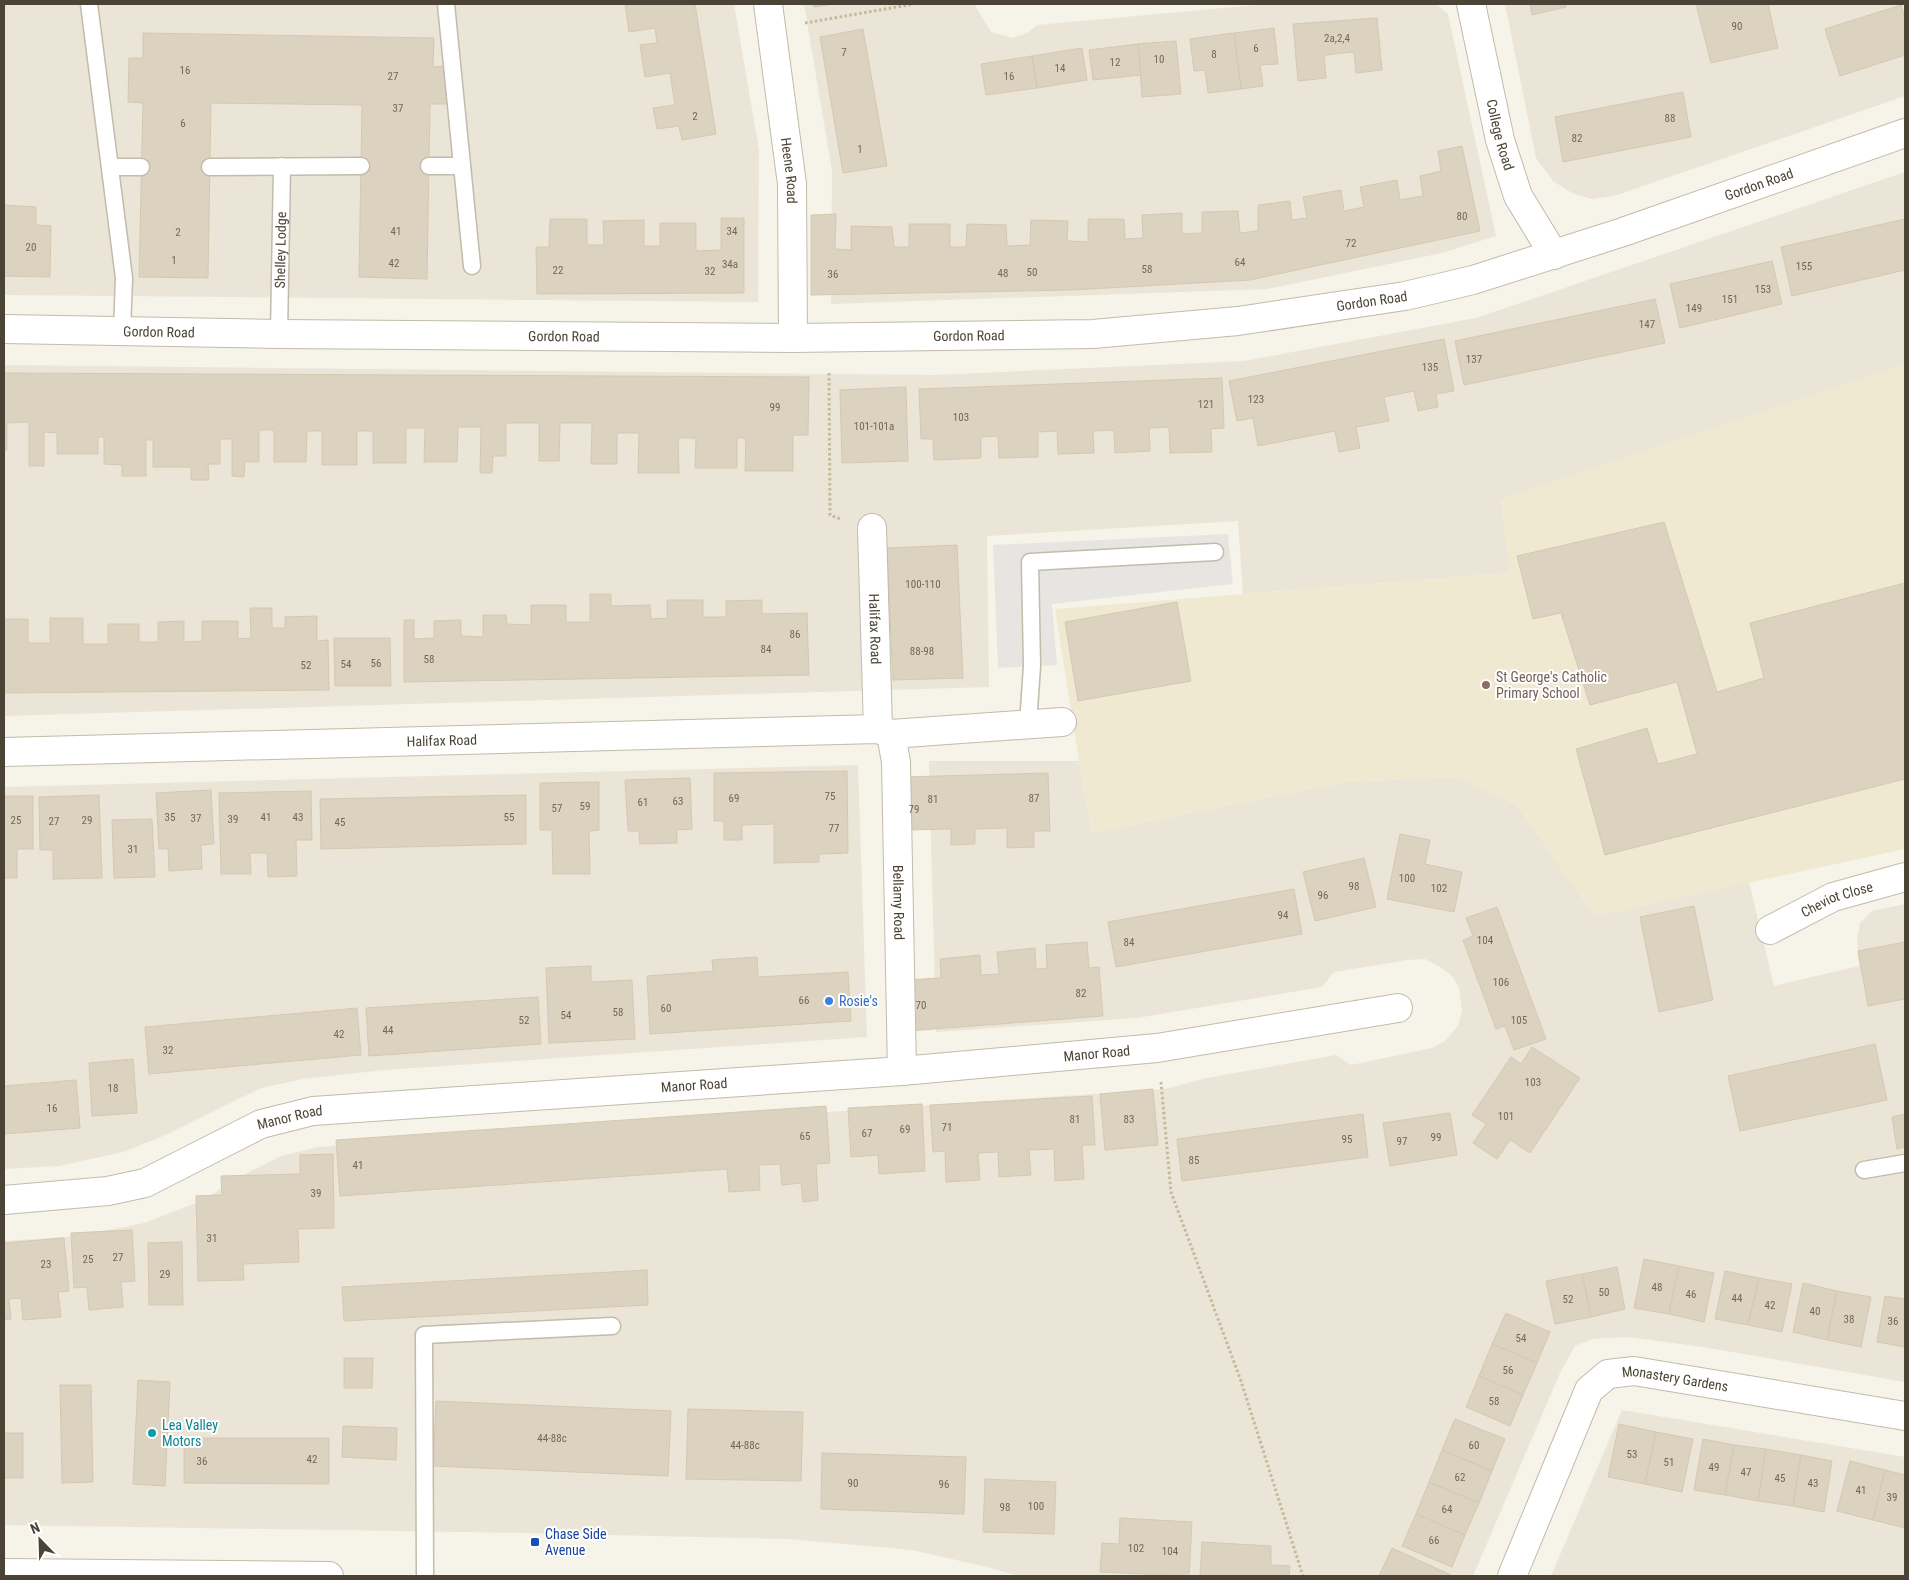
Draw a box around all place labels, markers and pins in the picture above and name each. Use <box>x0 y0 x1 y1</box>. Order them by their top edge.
place label: St George's Catholic Primary School <box>1496 669 1607 701</box>
marker: St George's Catholic Primary School <box>1480 679 1492 691</box>
place label: Rosie's <box>839 993 878 1009</box>
marker: Rosie's <box>823 995 835 1007</box>
place label: Lea Valley Motors <box>162 1417 218 1449</box>
marker: Lea Valley Motors <box>146 1427 158 1439</box>
place label: Chase Side Avenue <box>545 1526 607 1558</box>
marker: Chase Side Avenue <box>529 1536 541 1548</box>

